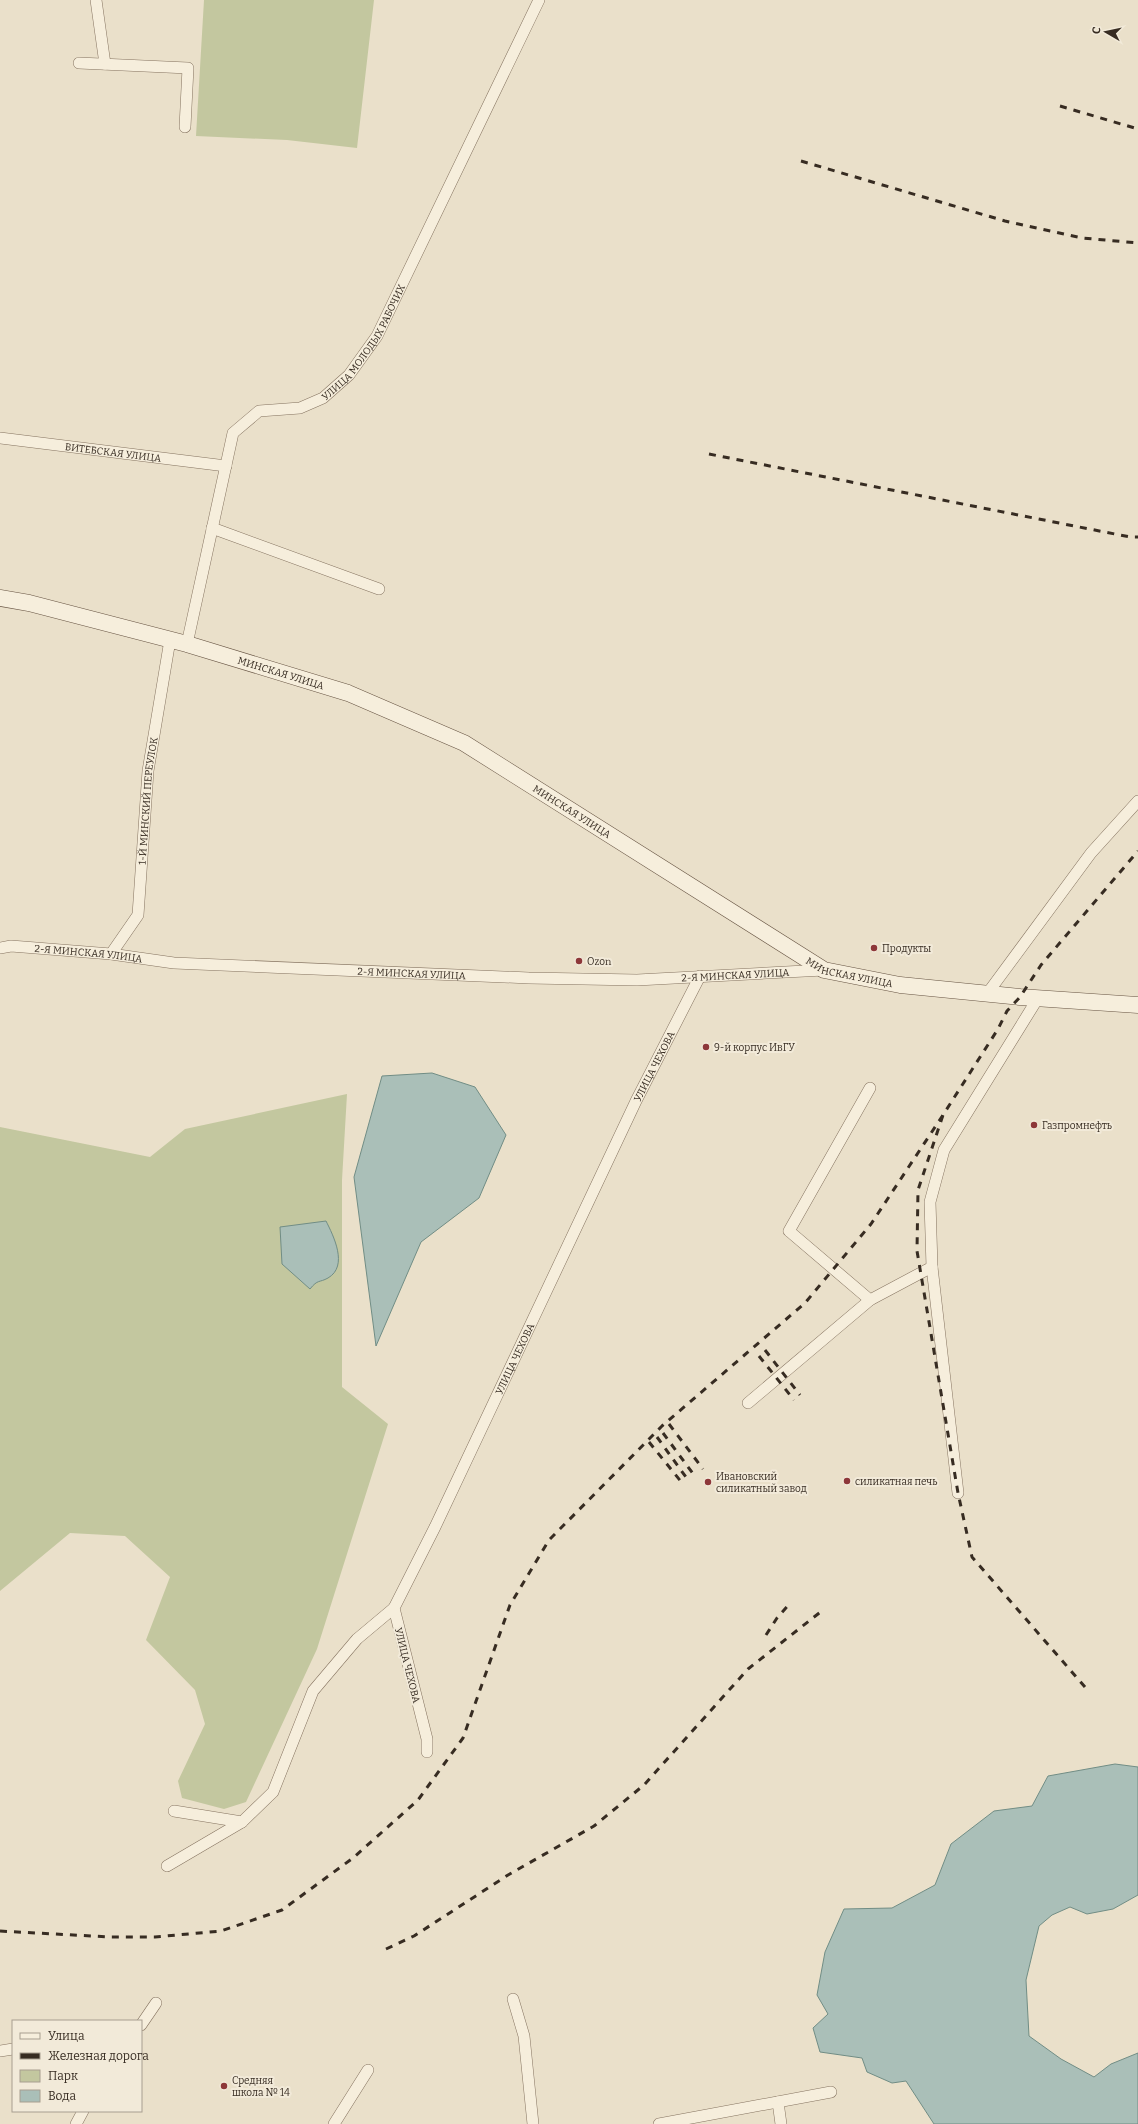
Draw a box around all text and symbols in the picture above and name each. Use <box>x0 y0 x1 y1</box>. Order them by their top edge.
north arrow <box>1086 12 1126 52</box>
text: С <box>1090 26 1104 35</box>
street label: УЛИЦА МОЛОДЫХ РАБОЧИХ <box>320 283 408 403</box>
street label: ВИТЕБСКАЯ УЛИЦА <box>64 441 163 465</box>
street label: МИНСКАЯ УЛИЦА <box>236 655 326 693</box>
street label: 1-Й МИНСКИЙ ПЕРЕУЛОК <box>136 736 161 865</box>
street label: МИНСКАЯ УЛИЦА <box>530 783 613 842</box>
street label: 2-Я МИНСКАЯ УЛИЦА <box>34 943 144 966</box>
marker: Продукты <box>869 943 879 953</box>
place label: Продукты <box>882 943 931 955</box>
street label: МИНСКАЯ УЛИЦА <box>804 955 895 991</box>
marker: Ozon <box>574 956 584 966</box>
place label: Ozon <box>587 956 612 968</box>
street label: 2-Я МИНСКАЯ УЛИЦА <box>357 966 467 982</box>
street label: 2-Я МИНСКАЯ УЛИЦА <box>681 967 791 985</box>
street label: УЛИЦА ЧЕХОВА <box>632 1029 678 1104</box>
marker: 9-й корпус ИвГУ <box>701 1042 711 1052</box>
place label: 9-й корпус ИвГУ <box>714 1042 795 1054</box>
marker: Газпромнефть <box>1029 1120 1039 1130</box>
place label: Газпромнефть <box>1042 1120 1112 1132</box>
street label: УЛИЦА ЧЕХОВА <box>493 1321 538 1397</box>
place label: Ивановский силикатный завод <box>716 1471 807 1495</box>
marker: силикатная печь <box>842 1476 852 1486</box>
place label: силикатная печь <box>855 1476 937 1488</box>
marker: Ивановский силикатный завод <box>703 1477 713 1487</box>
street label: УЛИЦА ЧЕХОВА <box>392 1626 422 1705</box>
legend <box>12 2020 142 2112</box>
text: Улица <box>48 2029 85 2043</box>
text: Железная дорога <box>48 2049 149 2063</box>
text: Парк <box>48 2069 78 2083</box>
place label: Средняя школа № 14 <box>232 2075 290 2099</box>
marker: Средняя школа № 14 <box>219 2081 229 2091</box>
text: Вода <box>48 2089 77 2103</box>

